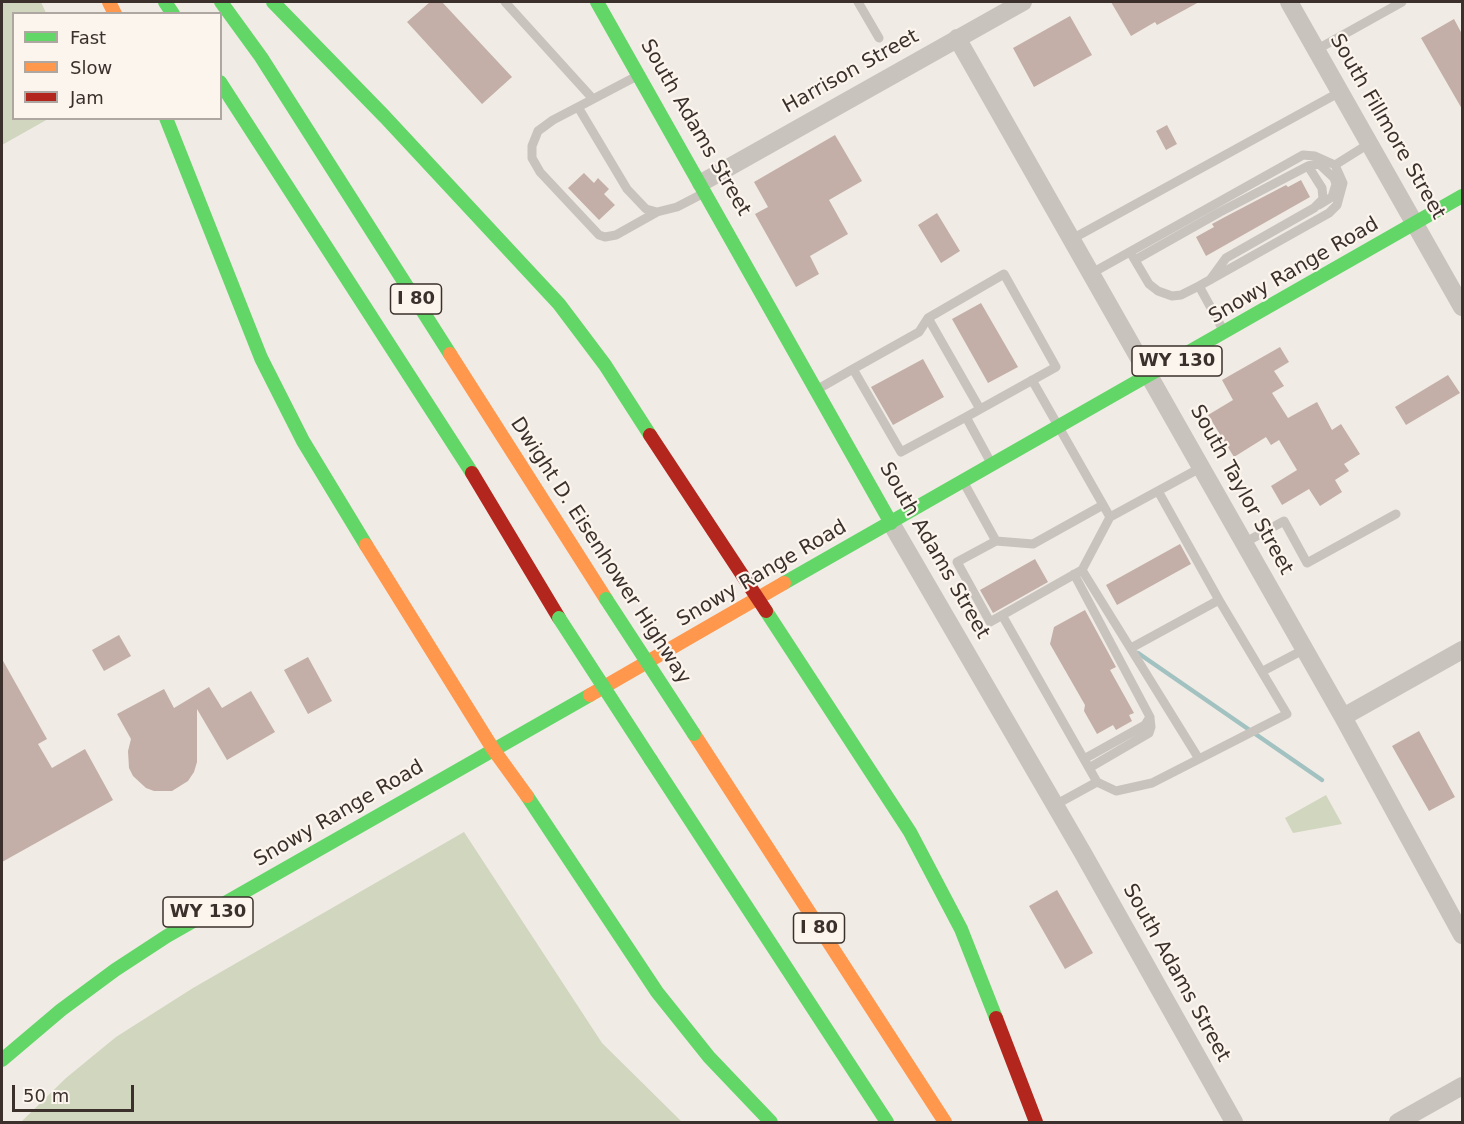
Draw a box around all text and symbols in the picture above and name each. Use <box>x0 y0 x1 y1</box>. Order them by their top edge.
legend <box>12 12 222 120</box>
street label: Harrison Street <box>779 25 923 119</box>
text: Fast <box>70 27 106 48</box>
street label: South Fillmore Street <box>1324 30 1450 224</box>
street label: South Adams Street <box>635 35 755 221</box>
text: Slow <box>70 57 112 78</box>
text: Jam <box>70 87 104 108</box>
street label: Snowy Range Road <box>1205 213 1383 329</box>
road number: I 80 <box>390 284 442 314</box>
road number: WY 130 <box>1132 346 1222 376</box>
street label: South Taylor Street <box>1184 401 1298 579</box>
street label: Dwight D. Eisenhower Highway <box>505 413 695 689</box>
street label: South Adams Street <box>874 458 994 644</box>
street label: Snowy Range Road <box>673 516 851 632</box>
street label: Snowy Range Road <box>250 756 428 872</box>
street label: South Adams Street <box>1117 880 1235 1066</box>
road number: WY 130 <box>163 897 253 927</box>
road number: I 80 <box>794 913 844 943</box>
scale bar <box>15 1073 136 1111</box>
text: 50 m <box>23 1085 69 1106</box>

